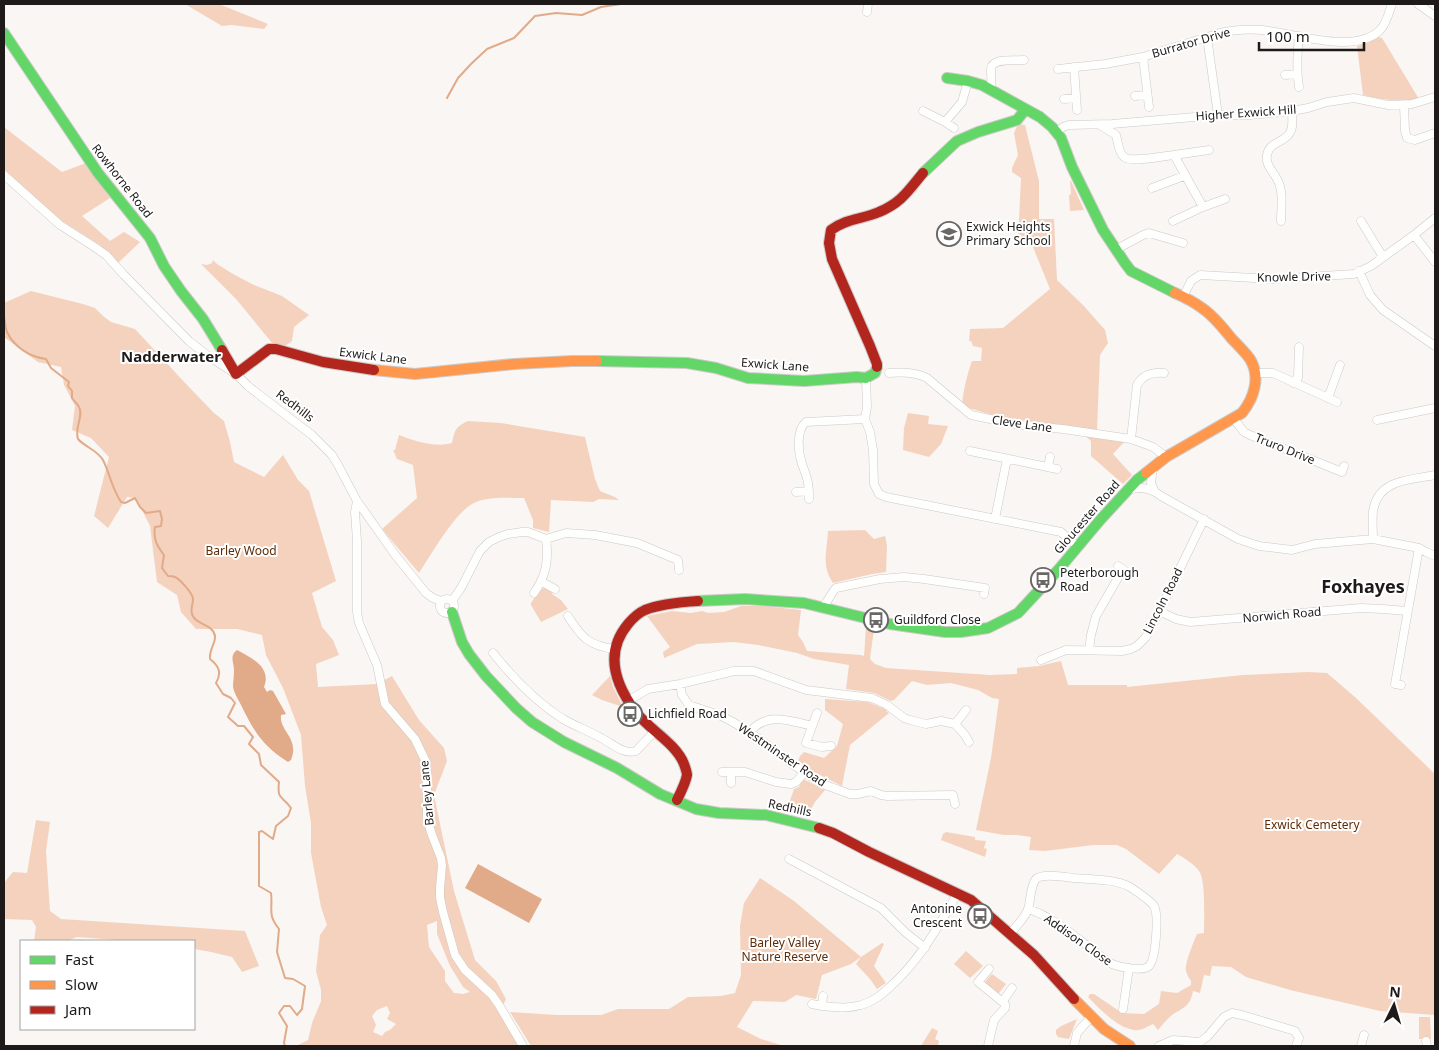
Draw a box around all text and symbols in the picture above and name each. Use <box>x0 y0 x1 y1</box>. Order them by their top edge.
scale bar <box>1259 20 1364 52</box>
street label: Burrator Drive <box>1150 23 1232 62</box>
text: 100 m <box>1266 26 1310 46</box>
street label: Higher Exwick Hill <box>1195 101 1297 124</box>
street label: Rowhorne Road <box>88 140 157 221</box>
place label: Exwick Heights Primary School <box>966 218 1051 249</box>
school or university icon: Exwick Heights Primary School <box>936 221 962 247</box>
street label: Knowle Drive <box>1257 267 1331 286</box>
street label: Exwick Lane <box>338 343 408 368</box>
district label: Nadderwater <box>121 346 221 366</box>
street label: Exwick Lane <box>741 354 810 375</box>
street label: Redhills <box>273 386 318 426</box>
street label: Cleve Lane <box>991 411 1053 436</box>
street label: Truro Drive <box>1253 429 1318 468</box>
street label: Gloucester Road <box>1050 476 1123 557</box>
park label: Barley Wood <box>205 542 277 559</box>
place label: Peterborough Road <box>1060 564 1139 595</box>
street label: Lincoln Road <box>1139 565 1187 637</box>
bus stop icon: Peterborough Road <box>1030 567 1056 593</box>
district label: Foxhayes <box>1321 574 1405 598</box>
street label: Norwich Road <box>1242 603 1322 626</box>
bus stop icon: Guildford Close <box>863 607 889 633</box>
place label: Guildford Close <box>894 611 981 628</box>
bus stop icon: Lichfield Road <box>617 701 643 727</box>
place label: Lichfield Road <box>648 705 727 722</box>
street label: Westminster Road <box>735 719 830 791</box>
street label: Barley Lane <box>415 759 438 826</box>
street label: Redhills <box>767 795 814 820</box>
park label: Exwick Cemetery <box>1264 816 1361 833</box>
place label: Antonine Crescent <box>911 900 963 931</box>
bus stop icon: Antonine Crescent <box>967 903 993 929</box>
street label: Addison Close <box>1041 910 1116 969</box>
park label: Barley Valley Nature Reserve <box>742 934 829 965</box>
legend <box>20 940 195 1030</box>
text: Fast <box>65 949 94 969</box>
text: Slow <box>65 974 98 994</box>
north arrow <box>1369 980 1419 1030</box>
text: N <box>1389 982 1402 1002</box>
text: Jam <box>63 999 92 1019</box>

